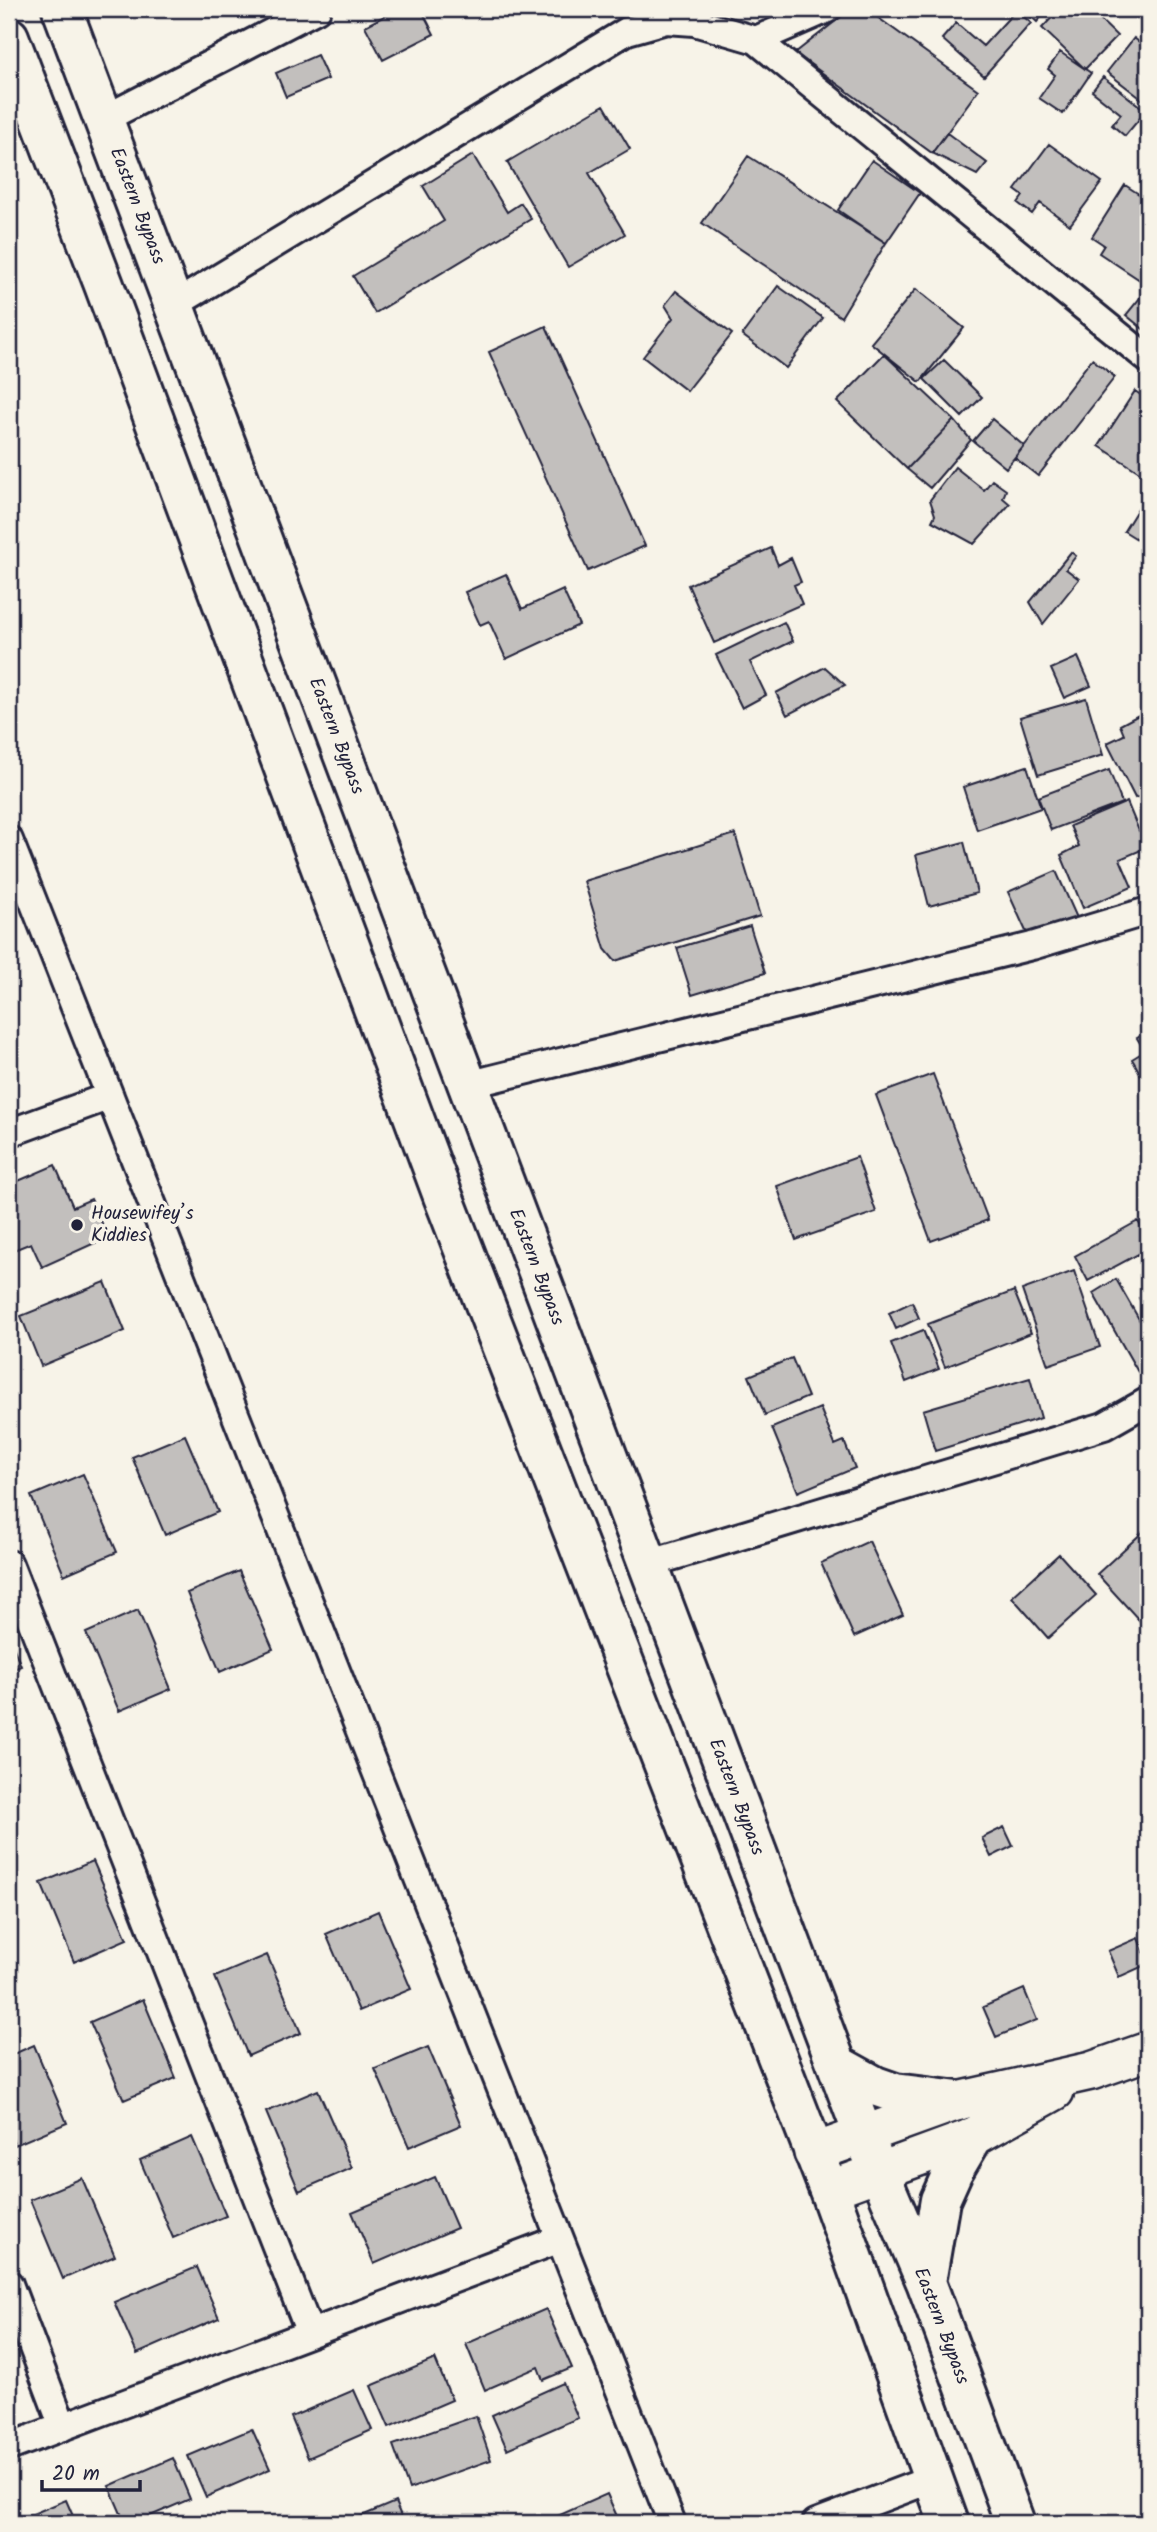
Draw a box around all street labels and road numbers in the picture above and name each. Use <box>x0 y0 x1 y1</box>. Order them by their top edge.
street label: Eastern Bypass <box>101 143 173 269</box>
street label: Eastern Bypass <box>300 673 372 799</box>
street label: Eastern Bypass <box>500 1204 572 1330</box>
street label: Eastern Bypass <box>700 1734 772 1860</box>
street label: Eastern Bypass <box>905 2263 977 2389</box>

